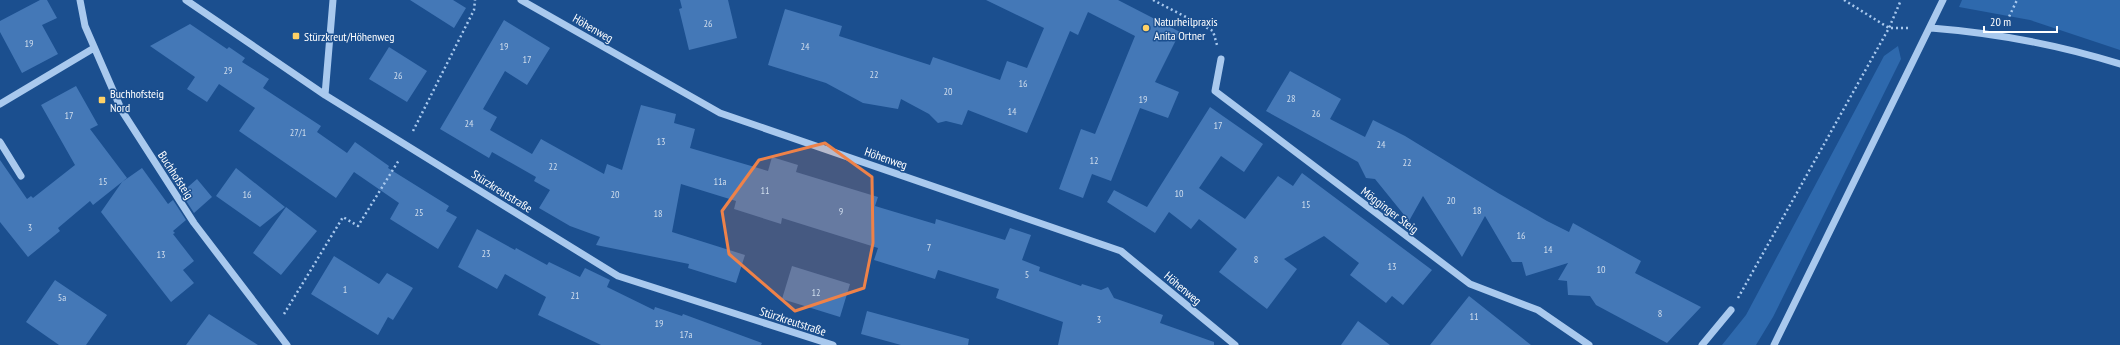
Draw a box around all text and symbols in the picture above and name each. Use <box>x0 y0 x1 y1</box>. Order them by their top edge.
scale bar <box>1984 8 2057 34</box>
street label: Höhenweg <box>570 10 616 46</box>
place label: Naturheilpraxis Anita Ortner <box>1154 14 1218 43</box>
text: 20 m <box>1990 14 2011 29</box>
house number: 26 <box>704 17 713 30</box>
marker: Naturheilpraxis Anita Ortner <box>1141 23 1151 33</box>
place label: Stürzkreut/Höhenweg <box>304 29 394 44</box>
marker: Stürzkreut/Höhenweg <box>291 31 301 41</box>
house number: 19 <box>25 37 34 50</box>
house number: 19 <box>500 40 509 53</box>
house number: 24 <box>801 40 810 53</box>
house number: 17 <box>523 53 532 66</box>
house number: 29 <box>224 64 233 77</box>
house number: 22 <box>870 68 879 81</box>
house number: 26 <box>394 69 403 82</box>
house number: 16 <box>1019 77 1028 90</box>
house number: 20 <box>944 85 953 98</box>
place label: Buchhofsteig Nord <box>110 86 164 115</box>
house number: 28 <box>1287 92 1296 105</box>
house number: 19 <box>1139 93 1148 106</box>
marker: Buchhofsteig Nord <box>97 95 107 105</box>
house number: 14 <box>1008 105 1017 118</box>
house number: 26 <box>1312 107 1321 120</box>
house number: 17 <box>65 109 74 122</box>
house number: 24 <box>465 117 474 130</box>
house number: 17 <box>1214 119 1223 132</box>
house number: 27/1 <box>290 126 306 139</box>
house number: 13 <box>657 135 666 148</box>
house number: 24 <box>1377 138 1386 151</box>
street label: Höhenweg <box>863 144 909 172</box>
street label: Buchhofsteig <box>155 148 197 202</box>
house number: 12 <box>1090 154 1099 167</box>
house number: 22 <box>1403 156 1412 169</box>
house number: 22 <box>549 160 558 173</box>
street label: Stürzkreutstraße <box>469 166 535 216</box>
house number: 15 <box>99 175 108 188</box>
house number: 11a <box>714 175 727 188</box>
house number: 11 <box>761 184 770 197</box>
street label: Mögginger Steig <box>1358 184 1422 236</box>
house number: 10 <box>1175 187 1184 200</box>
house number: 16 <box>243 188 252 201</box>
house number: 20 <box>611 188 620 201</box>
house number: 20 <box>1447 194 1456 207</box>
house number: 15 <box>1302 198 1311 211</box>
house number: 18 <box>1473 204 1482 217</box>
house number: 9 <box>839 205 843 218</box>
house number: 25 <box>415 206 424 219</box>
house number: 18 <box>654 207 663 220</box>
house number: 3 <box>28 221 32 234</box>
house number: 16 <box>1517 229 1526 242</box>
house number: 7 <box>927 241 931 254</box>
house number: 14 <box>1544 243 1553 256</box>
house number: 23 <box>482 247 491 260</box>
house number: 13 <box>157 248 166 261</box>
house number: 8 <box>1254 253 1258 266</box>
house number: 13 <box>1388 260 1397 273</box>
house number: 10 <box>1597 263 1606 276</box>
house number: 5 <box>1025 268 1029 281</box>
street label: Höhenweg <box>1161 268 1205 308</box>
house number: 1 <box>343 283 347 296</box>
house number: 12 <box>812 286 821 299</box>
house number: 21 <box>571 289 580 302</box>
house number: 5a <box>58 291 66 304</box>
street label: Stürzkreutstraße <box>758 303 828 339</box>
house number: 8 <box>1658 307 1662 320</box>
house number: 11 <box>1470 310 1479 323</box>
house number: 3 <box>1097 313 1101 326</box>
house number: 19 <box>655 317 664 330</box>
house number: 17a <box>680 328 692 341</box>

